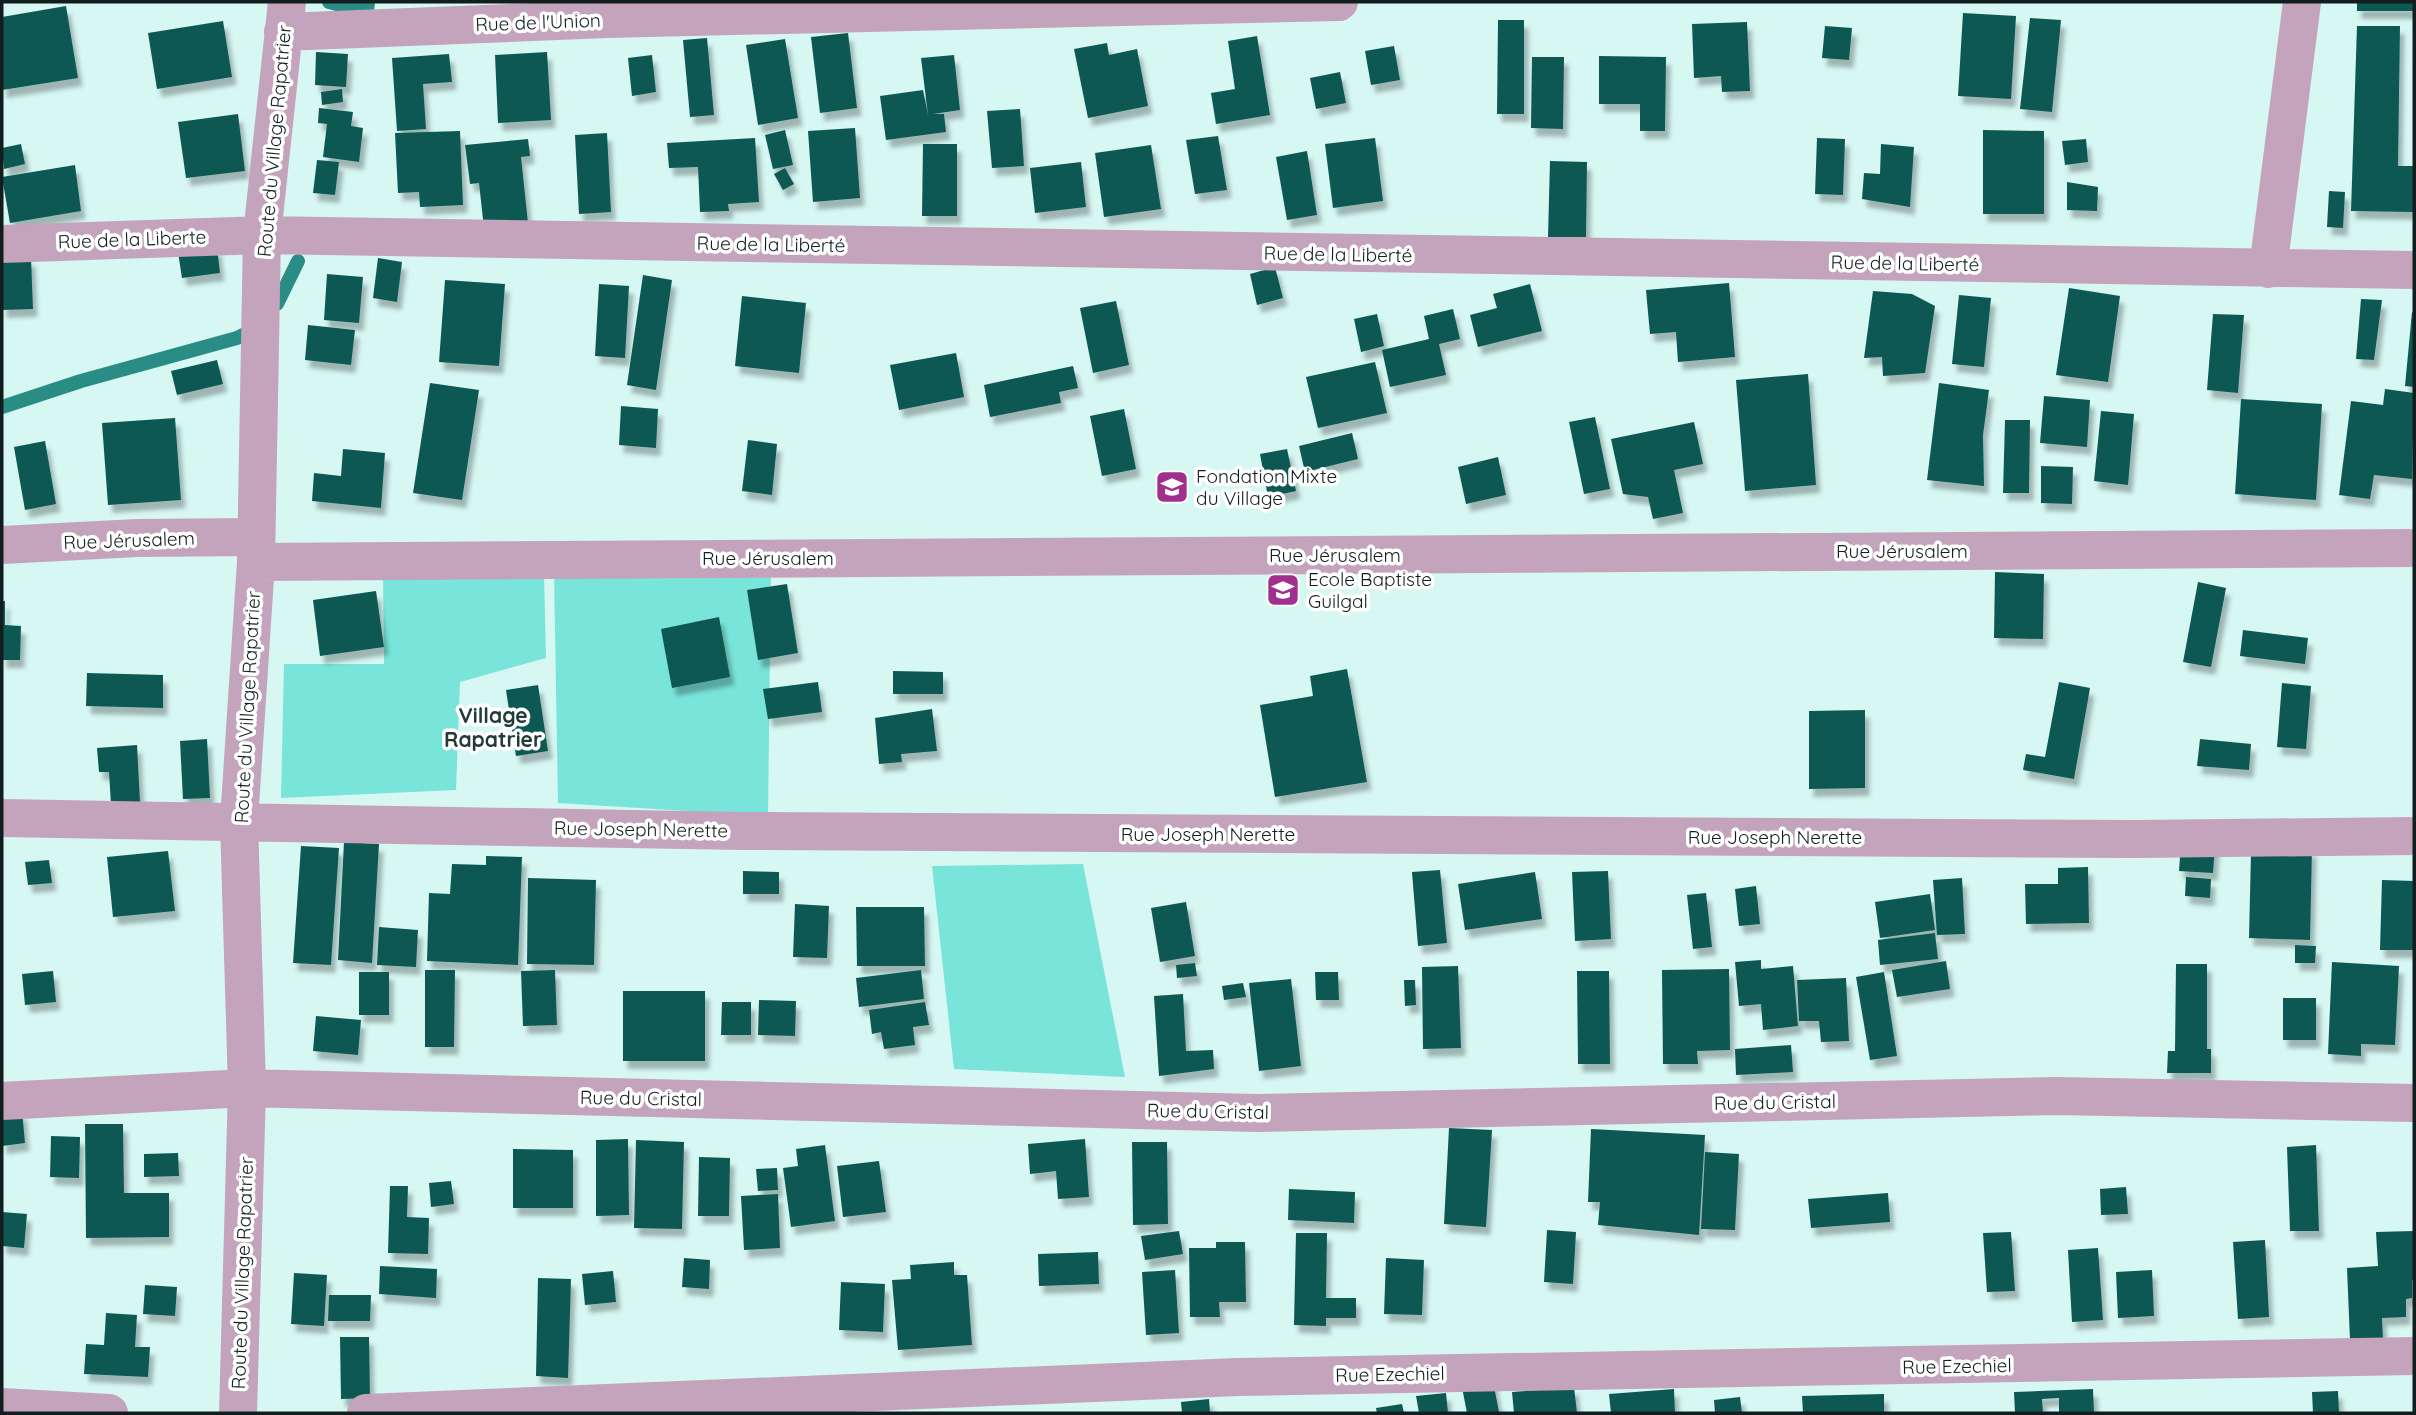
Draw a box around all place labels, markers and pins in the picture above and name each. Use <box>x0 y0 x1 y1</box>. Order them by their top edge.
place label: Fondation Mixte du Village <box>1196 464 1337 510</box>
school or university icon: Fondation Mixte du Village <box>1153 468 1191 506</box>
place label: Ecole Baptiste Guilgal <box>1308 567 1432 613</box>
school or university icon: Ecole Baptiste Guilgal <box>1264 571 1302 609</box>

